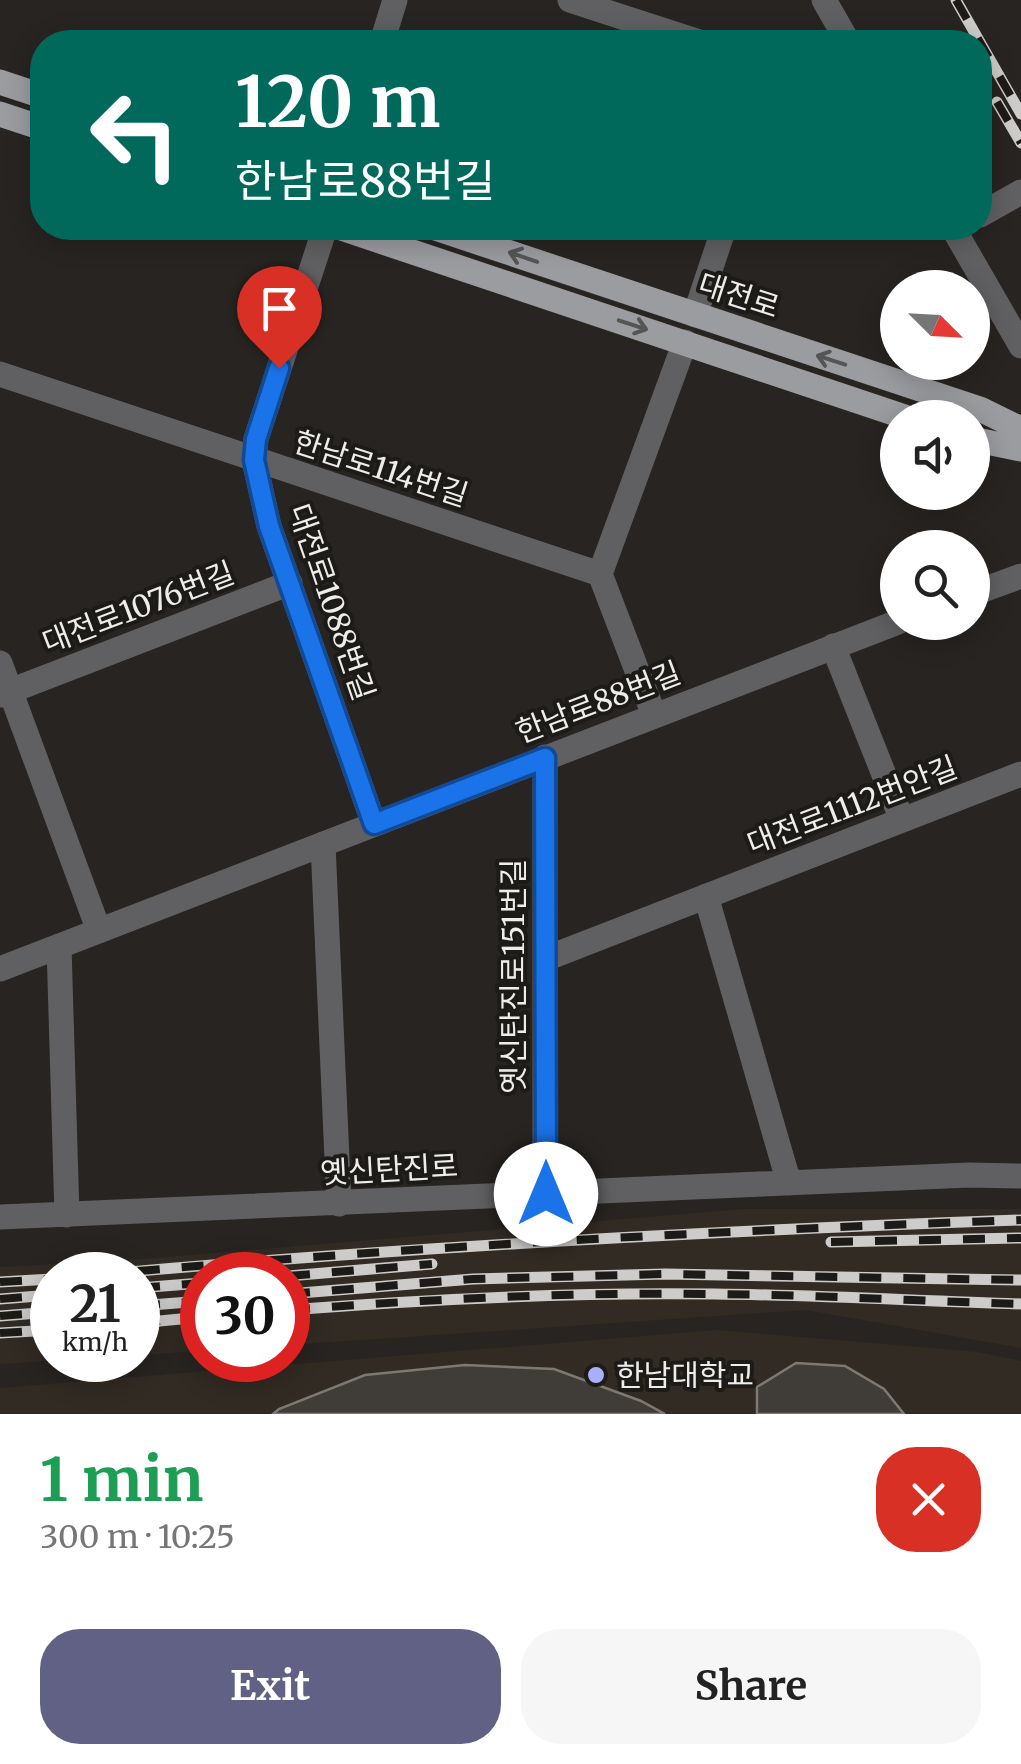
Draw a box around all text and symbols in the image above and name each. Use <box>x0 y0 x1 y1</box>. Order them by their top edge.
text: 120 m <box>235 58 440 146</box>
icon: left <box>70 70 200 200</box>
text: 한남로88번길 <box>235 153 496 209</box>
one-way arrow <box>508 247 539 265</box>
street label: 대전로 <box>694 264 784 326</box>
pin <box>237 266 322 369</box>
north arrow <box>880 270 990 380</box>
map controls <box>880 270 990 640</box>
icon: arrive <box>252 281 307 336</box>
one-way arrow <box>616 317 648 335</box>
one-way arrow <box>816 349 847 367</box>
button: sound <box>880 400 990 510</box>
street label: 한남로114번길 <box>289 422 473 514</box>
street label: 대전로1088번길 <box>281 499 383 705</box>
button: search <box>880 530 990 640</box>
street label: 대전로1076번길 <box>37 553 239 661</box>
street label: 한남로88번길 <box>510 653 686 751</box>
street label: 대전로1112번안길 <box>742 748 962 862</box>
street label: 옛신탄진로151번길 <box>494 858 532 1094</box>
position arrow <box>494 1142 598 1246</box>
street label: 옛신탄진로 <box>319 1146 459 1192</box>
speed limit sign: 30 <box>180 1252 310 1382</box>
text: 21 <box>69 1273 121 1336</box>
text: km/h <box>62 1326 128 1358</box>
place label: 한남대학교 <box>616 1356 754 1394</box>
marker: 한남대학교 <box>585 1364 607 1386</box>
text: 1 min <box>40 1442 203 1517</box>
button: close <box>876 1447 981 1552</box>
text: 300 m · 10:25 <box>40 1517 235 1557</box>
button: Exit <box>40 1629 501 1744</box>
button: Share <box>521 1629 981 1744</box>

